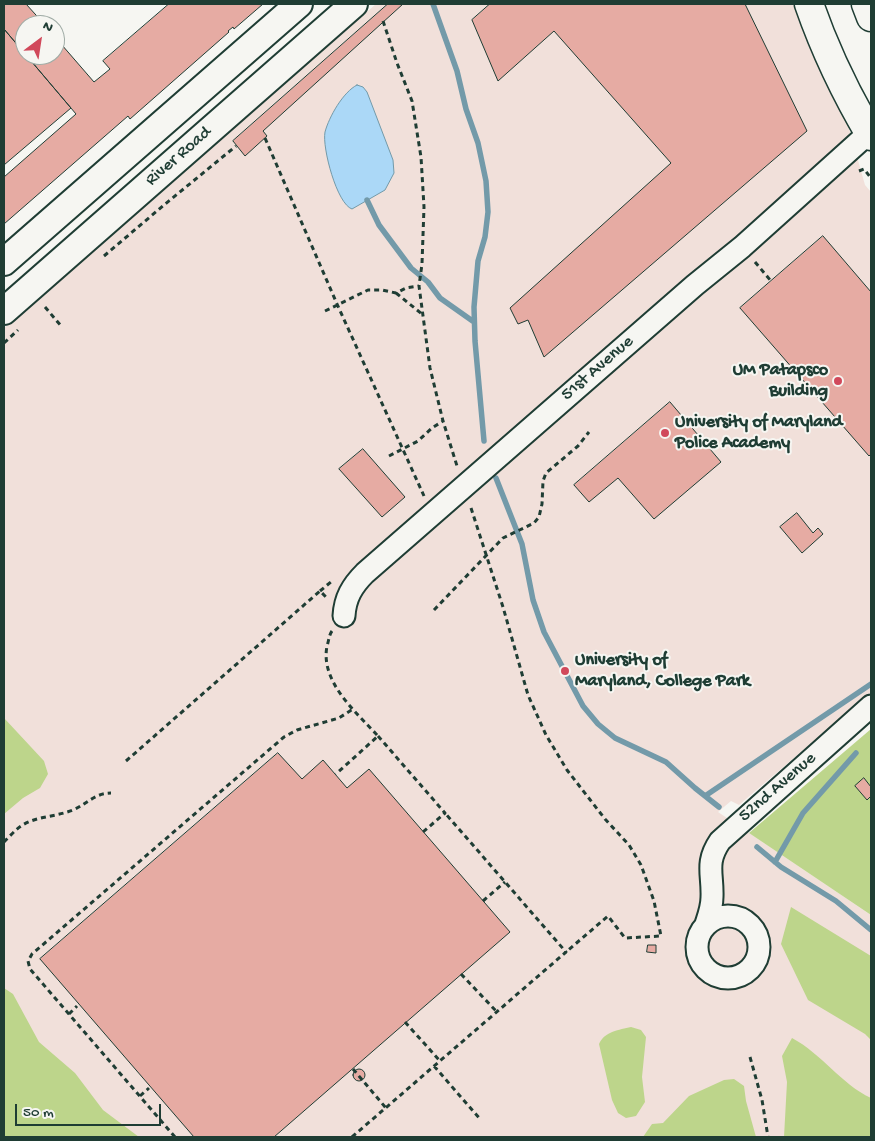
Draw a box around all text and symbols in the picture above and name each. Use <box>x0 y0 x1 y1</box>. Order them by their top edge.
north arrow <box>15 15 65 65</box>
text: N <box>39 18 56 37</box>
street label: River Road <box>142 122 216 192</box>
street label: 51st Avenue <box>557 332 639 406</box>
place label: UM Patapsco Building <box>733 360 828 402</box>
marker: UM Patapsco Building <box>832 375 844 387</box>
place label: University of Maryland Police Academy <box>675 412 842 454</box>
marker: University of Maryland Police Academy <box>659 427 671 439</box>
place label: University of Maryland, College Park <box>575 650 750 692</box>
marker: University of Maryland, College Park <box>559 665 571 677</box>
street label: 52nd Avenue <box>735 748 821 828</box>
scale bar <box>18 1094 164 1126</box>
text: 50 m <box>23 1104 54 1122</box>

